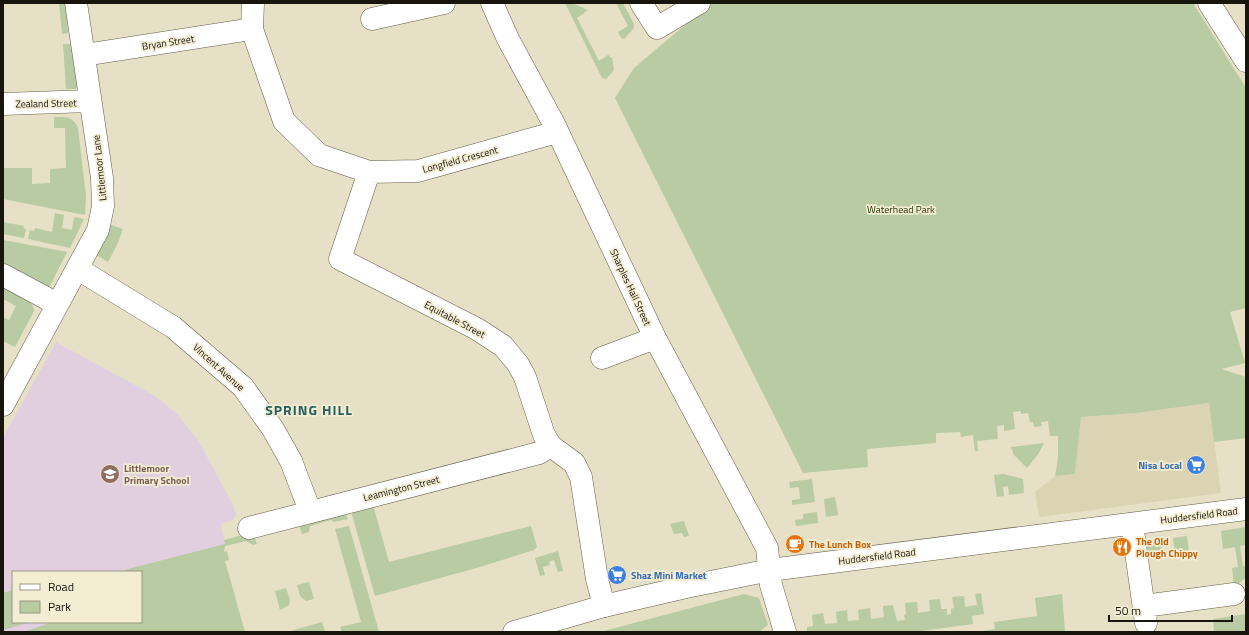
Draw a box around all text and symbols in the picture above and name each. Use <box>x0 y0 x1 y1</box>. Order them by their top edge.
street label: Bryan Street <box>141 31 196 54</box>
street label: Zealand Street <box>15 95 77 112</box>
street label: Littlemoor Lane <box>89 134 110 202</box>
street label: Longfield Crescent <box>421 142 500 177</box>
park label: Waterhead Park <box>867 202 935 217</box>
street label: Sharples Hall Street <box>606 246 655 328</box>
street label: Equitable Street <box>422 297 488 342</box>
street label: Vincent Avenue <box>189 340 248 395</box>
district label: SPRING HILL <box>265 399 353 420</box>
supermarket icon: Nisa Local <box>1185 454 1207 476</box>
place label: Nisa Local <box>1138 458 1182 473</box>
place label: Littlemoor Primary School <box>124 461 190 488</box>
school or university icon: Littlemoor Primary School <box>99 463 121 485</box>
street label: Leamington Street <box>361 472 441 505</box>
street label: Huddersfield Road <box>1160 503 1239 528</box>
cafe icon: The Lunch Box <box>784 533 806 555</box>
place label: The Old Plough Chippy <box>1136 534 1198 561</box>
restaurant icon: The Old Plough Chippy <box>1111 536 1133 558</box>
place label: The Lunch Box <box>809 537 871 552</box>
street label: Huddersfield Road <box>838 544 917 569</box>
supermarket icon: Shaz Mini Market <box>606 564 628 586</box>
place label: Shaz Mini Market <box>631 568 707 583</box>
legend <box>12 571 142 623</box>
text: Road <box>48 577 74 596</box>
text: Park <box>48 597 71 616</box>
scale bar <box>1109 597 1232 623</box>
text: 50 m <box>1115 601 1141 620</box>

